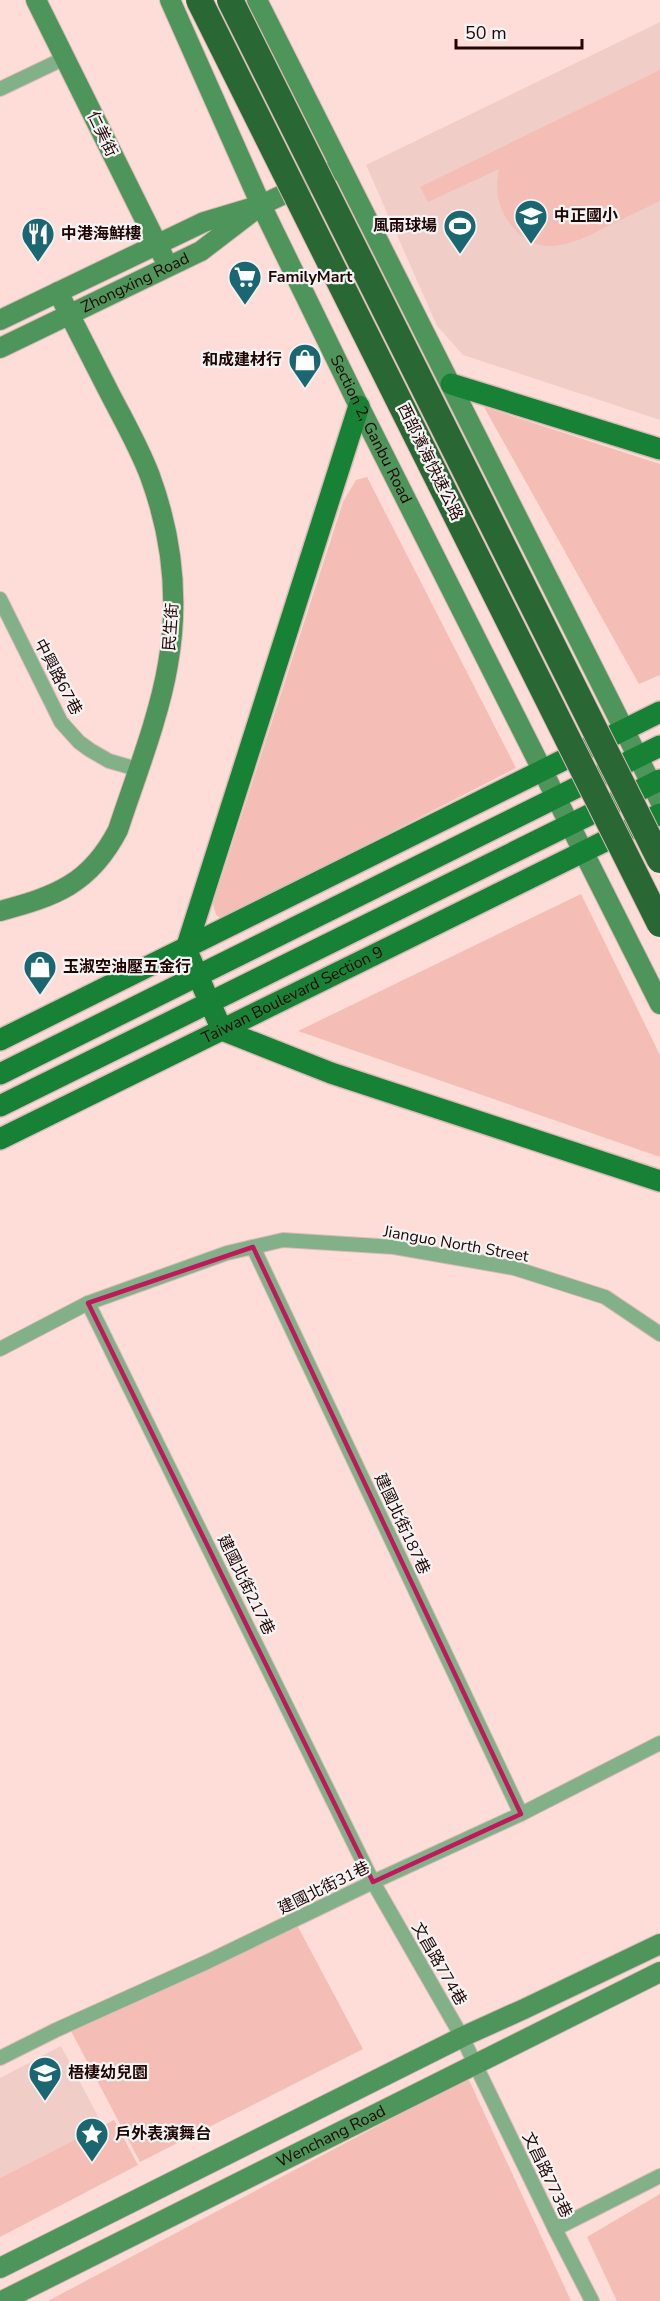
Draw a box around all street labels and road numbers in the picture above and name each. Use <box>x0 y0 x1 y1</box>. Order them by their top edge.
street label: 仁美街 <box>82 108 122 160</box>
street label: Zhongxing Road <box>77 247 193 318</box>
street label: Section 2, Ganbu Road <box>325 351 417 507</box>
street label: 西部濱海快速公路 <box>392 400 468 524</box>
street label: 民生街 <box>158 602 184 652</box>
street label: 中興路67巷 <box>29 635 87 719</box>
street label: Taiwan Boulevard Section 9 <box>198 941 387 1049</box>
street label: Jianguo North Street <box>381 1220 531 1268</box>
street label: 建國北街187巷 <box>369 1470 435 1578</box>
street label: 建國北街217巷 <box>212 1531 280 1639</box>
street label: 建國北街31巷 <box>275 1856 373 1920</box>
street label: 文昌路774巷 <box>406 1918 472 2010</box>
street label: Wenchang Road <box>273 2100 389 2173</box>
street label: 文昌路773巷 <box>517 2128 577 2222</box>

